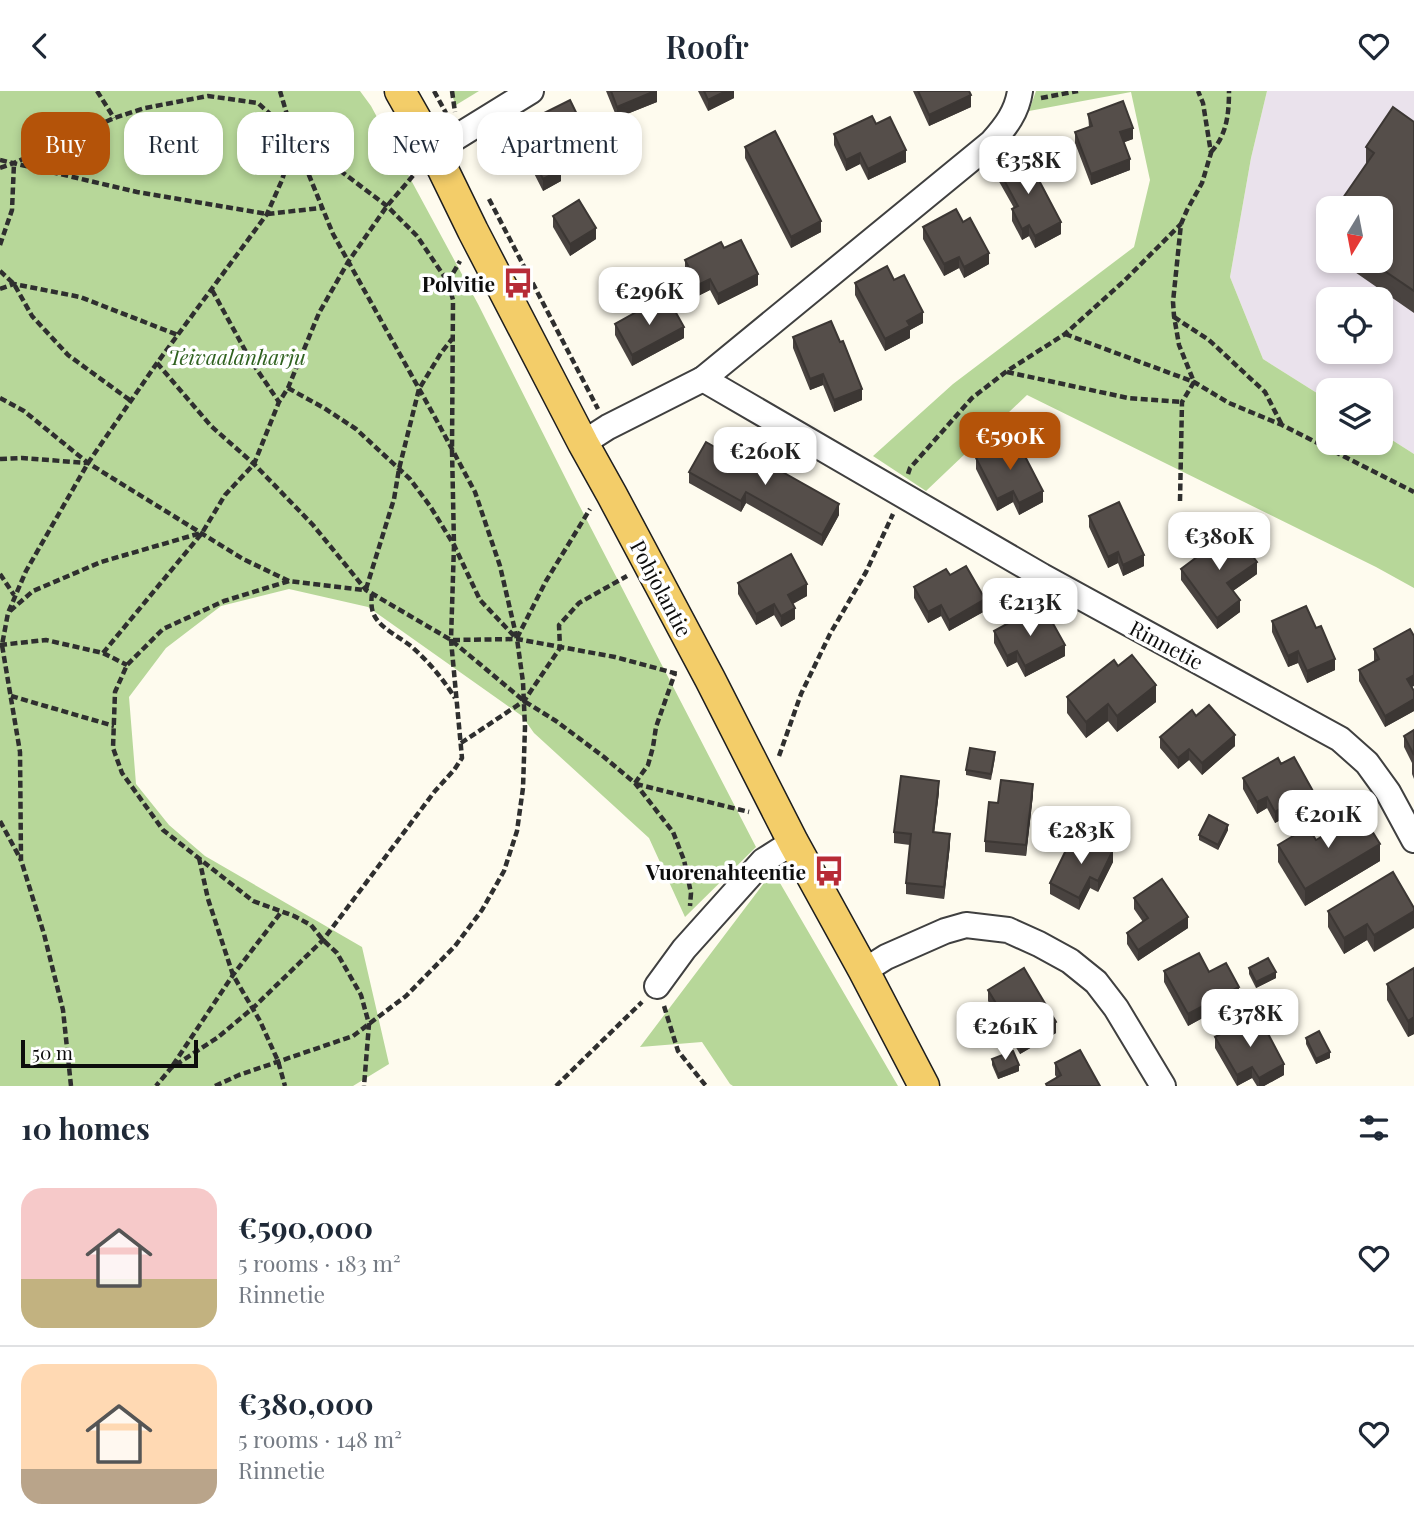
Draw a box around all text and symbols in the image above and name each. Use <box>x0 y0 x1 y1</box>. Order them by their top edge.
text: Roofr <box>665 24 749 67</box>
icon: back <box>21 27 59 65</box>
icon: heart <box>1355 27 1393 65</box>
chip: Buy <box>21 112 110 175</box>
chip: Rent <box>124 112 223 175</box>
chip: Filters <box>237 112 354 175</box>
chip: New <box>368 112 463 175</box>
chip: Apartment <box>477 112 642 175</box>
pin: €358K <box>979 137 1077 196</box>
text: €358K <box>995 143 1061 174</box>
north arrow <box>1316 196 1393 273</box>
map controls <box>1316 196 1393 455</box>
bus stop icon: Polvitie <box>501 266 535 300</box>
pin: €296K <box>600 267 698 327</box>
place label: Polvitie <box>422 269 495 297</box>
text: €296K <box>615 274 683 305</box>
button: locate <box>1316 287 1393 364</box>
park label: Teivaalanharju <box>168 342 306 370</box>
button: layers <box>1316 378 1393 455</box>
pin: €590K <box>961 413 1059 472</box>
text: €590K <box>975 419 1045 450</box>
pin: €260K <box>716 427 814 487</box>
text: €260K <box>730 434 800 465</box>
pin: €380K <box>1170 512 1268 572</box>
text: €380K <box>1184 519 1254 550</box>
street label: Pohjolantie <box>625 535 699 641</box>
pin: €213K <box>981 579 1079 638</box>
text: €213K <box>998 585 1062 616</box>
street label: Rinnetie <box>1125 613 1209 675</box>
pin: €201K <box>1279 791 1377 850</box>
text: €201K <box>1295 797 1361 828</box>
pin: €283K <box>1032 807 1130 866</box>
text: €283K <box>1047 813 1115 844</box>
bus stop icon: Vuorenahteentie <box>812 854 846 888</box>
place label: Vuorenahteentie <box>645 857 806 885</box>
pin: €378K <box>1201 989 1299 1049</box>
text: €378K <box>1217 996 1283 1027</box>
pin: €261K <box>956 1003 1054 1062</box>
text: €261K <box>973 1009 1037 1040</box>
scale bar <box>21 1037 198 1069</box>
text: 50 m <box>32 1039 73 1065</box>
text: 10 homes <box>21 1108 150 1148</box>
icon: filters <box>1355 1109 1393 1147</box>
text: €590,000 <box>238 1207 373 1247</box>
icon: home <box>77 1216 161 1300</box>
icon: heart <box>1355 1239 1393 1277</box>
text: 5 rooms · 183 m² <box>238 1247 401 1278</box>
text: Rinnetie <box>238 1278 325 1309</box>
text: €380,000 <box>238 1383 374 1423</box>
icon: home <box>77 1392 161 1476</box>
icon: heart <box>1355 1415 1393 1453</box>
text: 5 rooms · 148 m² <box>238 1423 402 1454</box>
text: Rinnetie <box>238 1454 325 1485</box>

